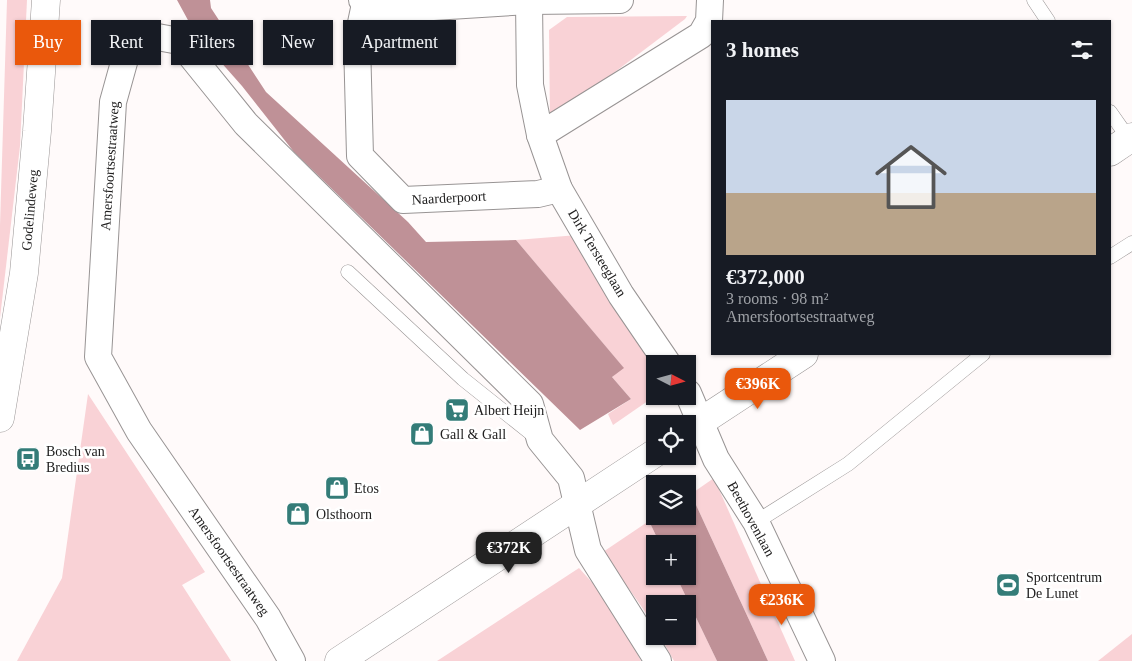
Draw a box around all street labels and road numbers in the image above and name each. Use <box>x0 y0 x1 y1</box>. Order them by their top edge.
street label: Amersfoortsestraatweg <box>98 101 122 231</box>
street label: Godelindeweg <box>19 169 41 251</box>
street label: Naarderpoort <box>411 189 487 207</box>
street label: Dirk Tersteeglaan <box>565 207 629 299</box>
street label: Beethovenlaan <box>724 479 778 559</box>
street label: Amersfoortsestraatweg <box>186 504 272 618</box>

